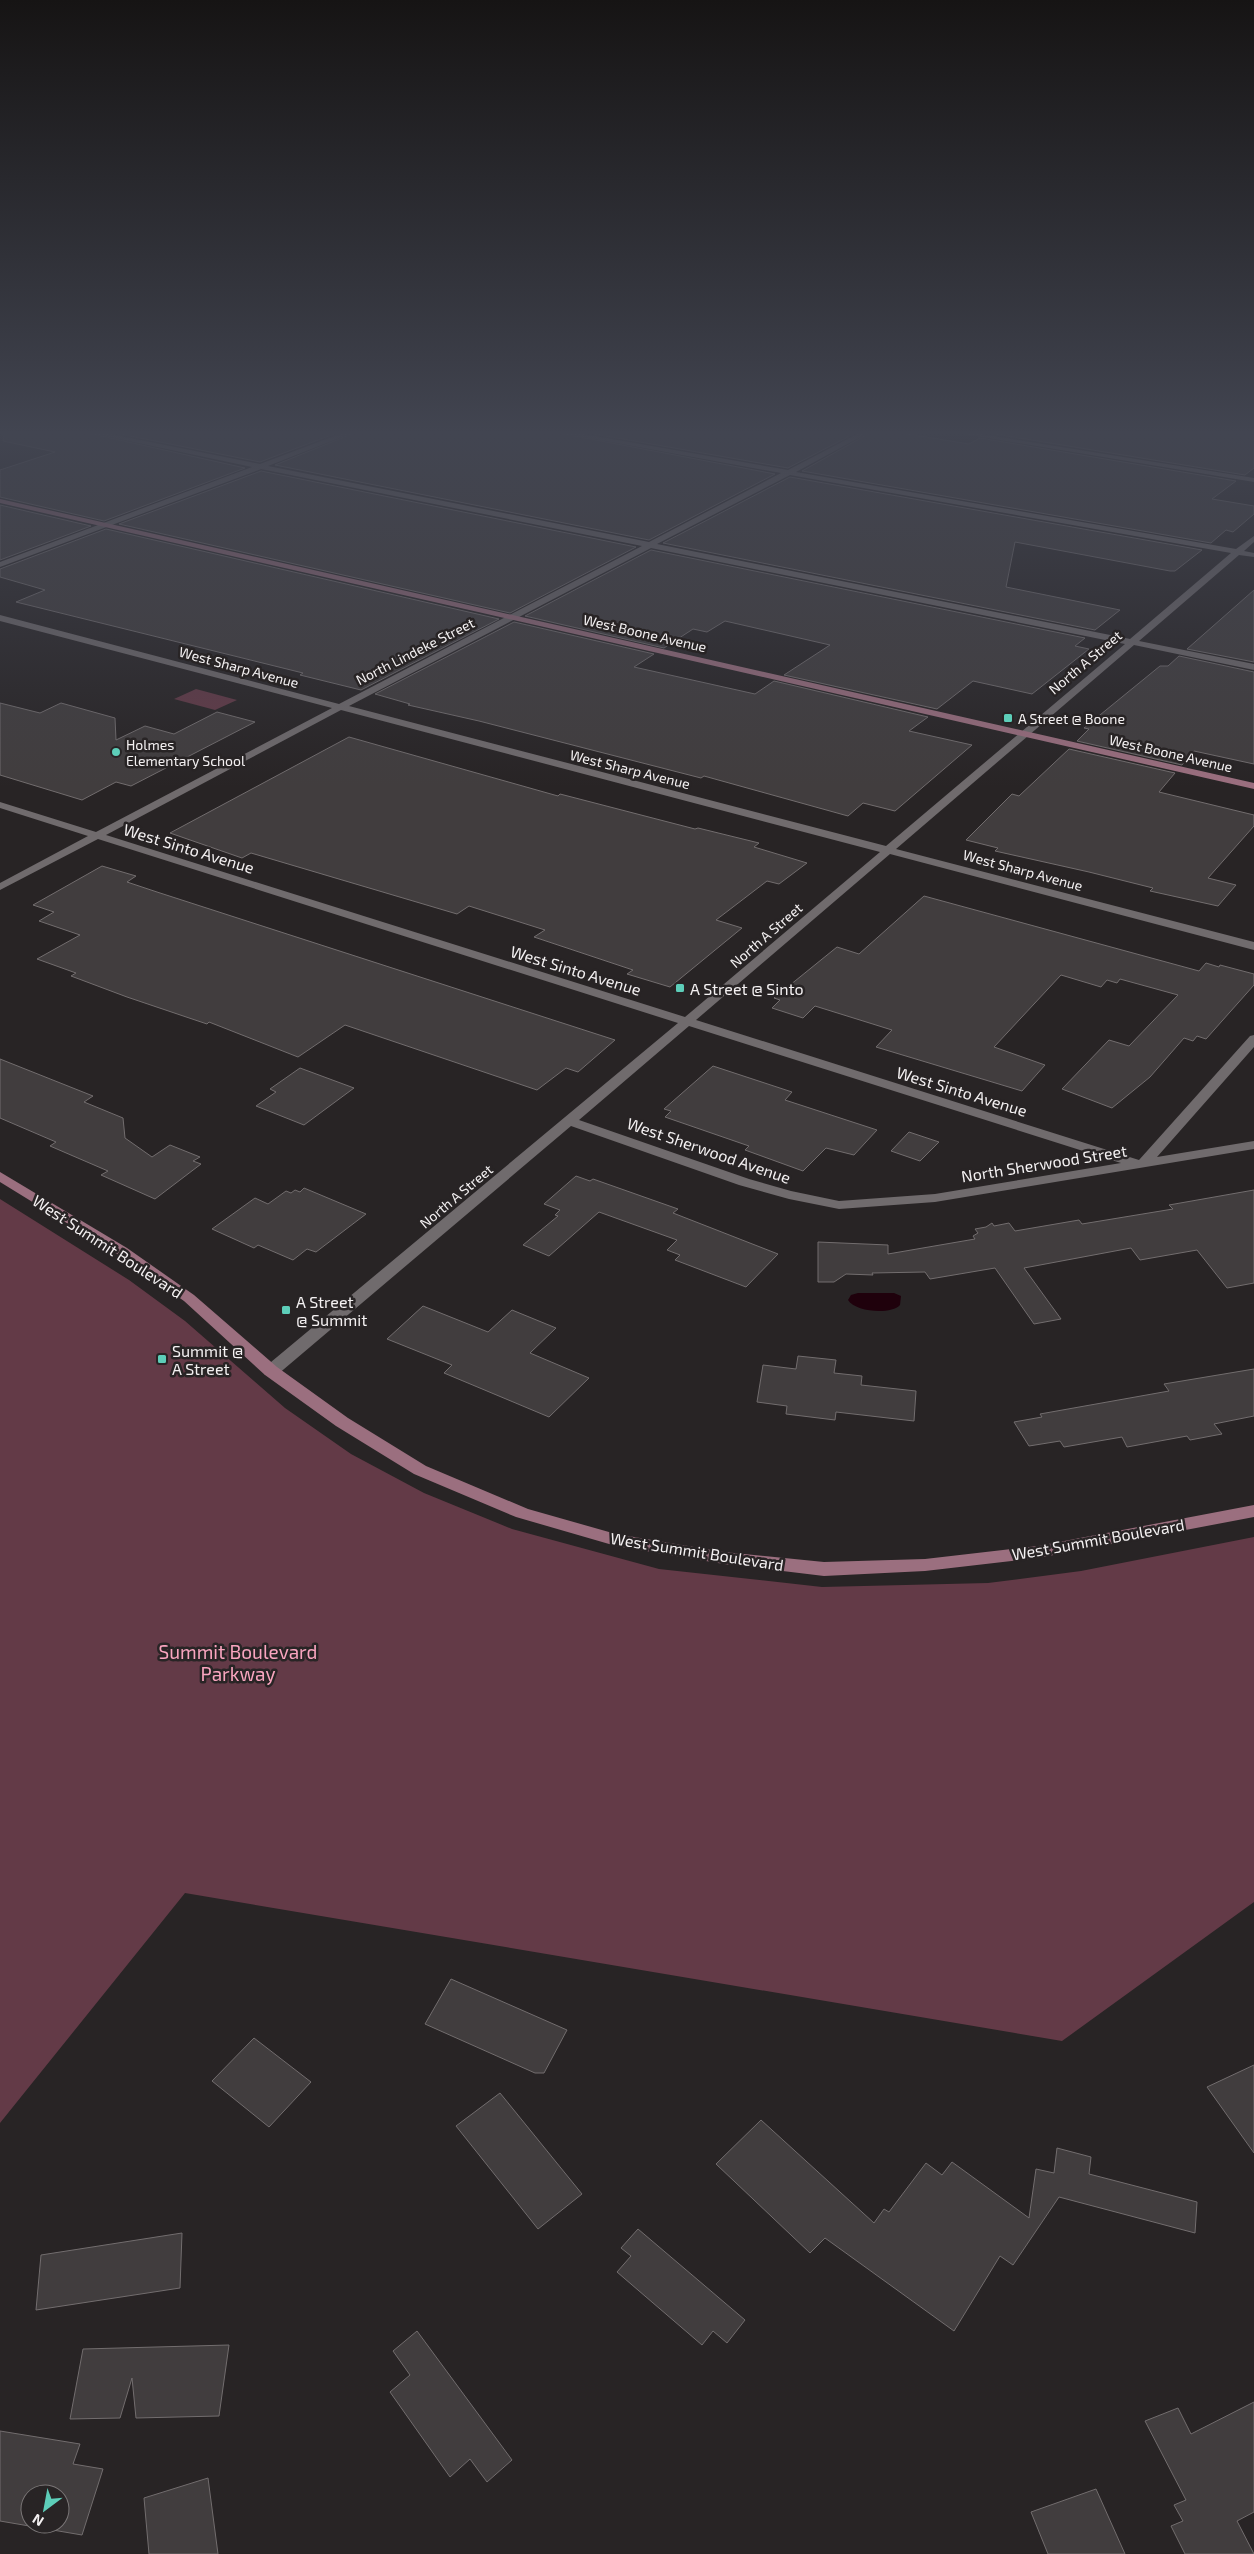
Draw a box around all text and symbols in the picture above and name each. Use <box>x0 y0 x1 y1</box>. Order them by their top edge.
street label: West Boone Avenue <box>582 611 708 655</box>
street label: North Lindeke Street <box>353 614 477 688</box>
street label: North A Street <box>1045 627 1125 697</box>
street label: West Sharp Avenue <box>177 643 301 691</box>
place label: A Street @ Boone <box>1018 710 1125 727</box>
marker: A Street @ Boone <box>1002 712 1014 724</box>
street label: West Boone Avenue <box>1108 731 1234 775</box>
place label: Holmes Elementary School <box>126 736 246 769</box>
marker: Holmes Elementary School <box>110 746 122 758</box>
street label: West Sharp Avenue <box>568 746 692 792</box>
street label: West Sinto Avenue <box>121 819 257 877</box>
street label: West Sharp Avenue <box>961 846 1085 894</box>
street label: North A Street <box>726 899 806 971</box>
street label: West Sinto Avenue <box>508 941 644 999</box>
place label: A Street @ Sinto <box>690 979 804 998</box>
marker: A Street @ Sinto <box>674 982 686 994</box>
street label: West Sinto Avenue <box>894 1062 1030 1120</box>
street label: West Sherwood Avenue <box>625 1113 793 1187</box>
street label: North Sherwood Street <box>960 1141 1128 1185</box>
street label: North A Street <box>416 1161 496 1231</box>
street label: West Summit Boulevard <box>29 1190 187 1302</box>
place label: A Street @ Summit <box>296 1292 367 1329</box>
marker: A Street @ Summit <box>280 1304 292 1316</box>
place label: Summit @ A Street <box>172 1341 243 1378</box>
marker: Summit @ A Street <box>156 1353 168 1365</box>
street label: West Summit Boulevard <box>1010 1514 1186 1564</box>
street label: West Summit Boulevard <box>609 1528 785 1574</box>
park label: Summit Boulevard Parkway <box>159 1640 317 1685</box>
north arrow <box>20 2484 70 2534</box>
text: N <box>29 2511 47 2530</box>

